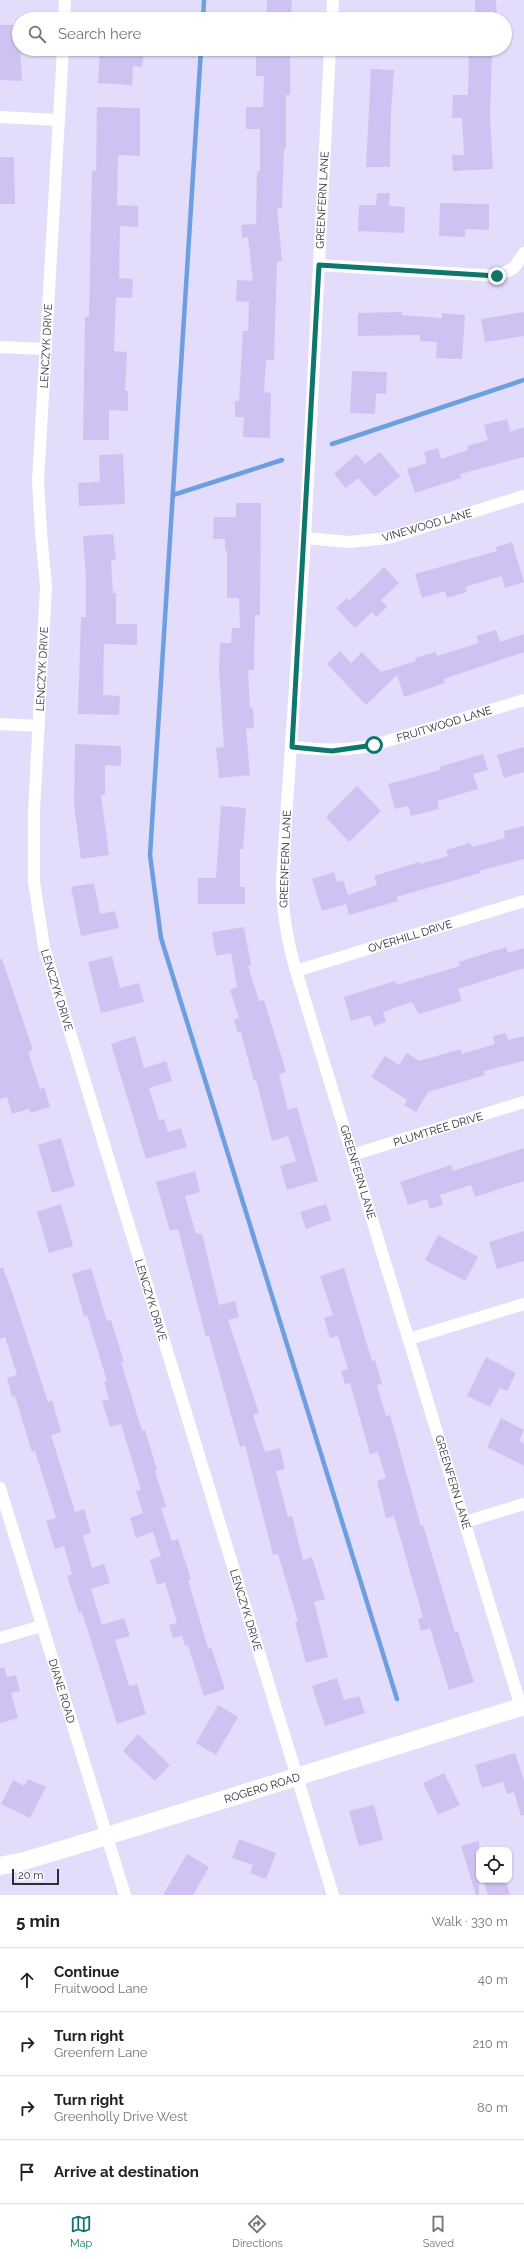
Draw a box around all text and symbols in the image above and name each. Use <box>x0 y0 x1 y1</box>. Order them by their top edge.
search box <box>12 12 512 56</box>
icon: search <box>26 23 48 45</box>
text: Search here <box>58 25 141 43</box>
street label: GREENFERN LANE <box>313 151 332 249</box>
route end <box>488 267 506 285</box>
street label: LENCZYK DRIVE <box>38 303 55 389</box>
street label: VINEWOOD LANE <box>381 506 474 545</box>
street label: LENCZYK DRIVE <box>34 626 51 712</box>
street label: FRUITWOOD LANE <box>395 704 494 745</box>
route start <box>365 736 383 754</box>
street label: GREENFERN LANE <box>277 810 294 908</box>
street label: OVERHILL DRIVE <box>366 917 454 955</box>
street label: LENCZYK DRIVE <box>38 948 75 1033</box>
street label: PLUMTREE DRIVE <box>392 1110 485 1149</box>
street label: GREENFERN LANE <box>337 1124 378 1221</box>
street label: LENCZYK DRIVE <box>132 1258 169 1343</box>
street label: GREENFERN LANE <box>432 1434 473 1531</box>
street label: LENCZYK DRIVE <box>227 1568 264 1653</box>
street label: DIANE ROAD <box>46 1657 77 1725</box>
street label: ROGERO ROAD <box>223 1771 302 1806</box>
map controls <box>476 1847 512 1883</box>
button: locate <box>476 1847 512 1883</box>
scale bar <box>12 1867 59 1886</box>
text: 20 m <box>18 1869 43 1882</box>
text: 5 min <box>16 1911 60 1931</box>
text: Walk · 330 m <box>431 1914 508 1929</box>
text: Continue <box>54 1963 119 1981</box>
icon: ahead <box>16 1969 38 1991</box>
text: 40 m <box>478 1972 508 1987</box>
text: Fruitwood Lane <box>54 1981 148 1996</box>
text: Turn right <box>54 2027 124 2045</box>
icon: right <box>16 2033 38 2055</box>
text: 210 m <box>472 2036 508 2051</box>
text: Greenfern Lane <box>54 2045 147 2060</box>
text: Turn right <box>54 2091 124 2109</box>
icon: right <box>16 2097 38 2119</box>
text: 80 m <box>477 2100 508 2115</box>
text: Greenholly Drive West <box>54 2109 188 2124</box>
icon: arrive <box>16 2161 38 2183</box>
text: Arrive at destination <box>54 2163 199 2181</box>
tab: Map <box>70 2213 92 2250</box>
tab: Directions <box>232 2213 283 2250</box>
tab: Saved <box>423 2213 454 2250</box>

